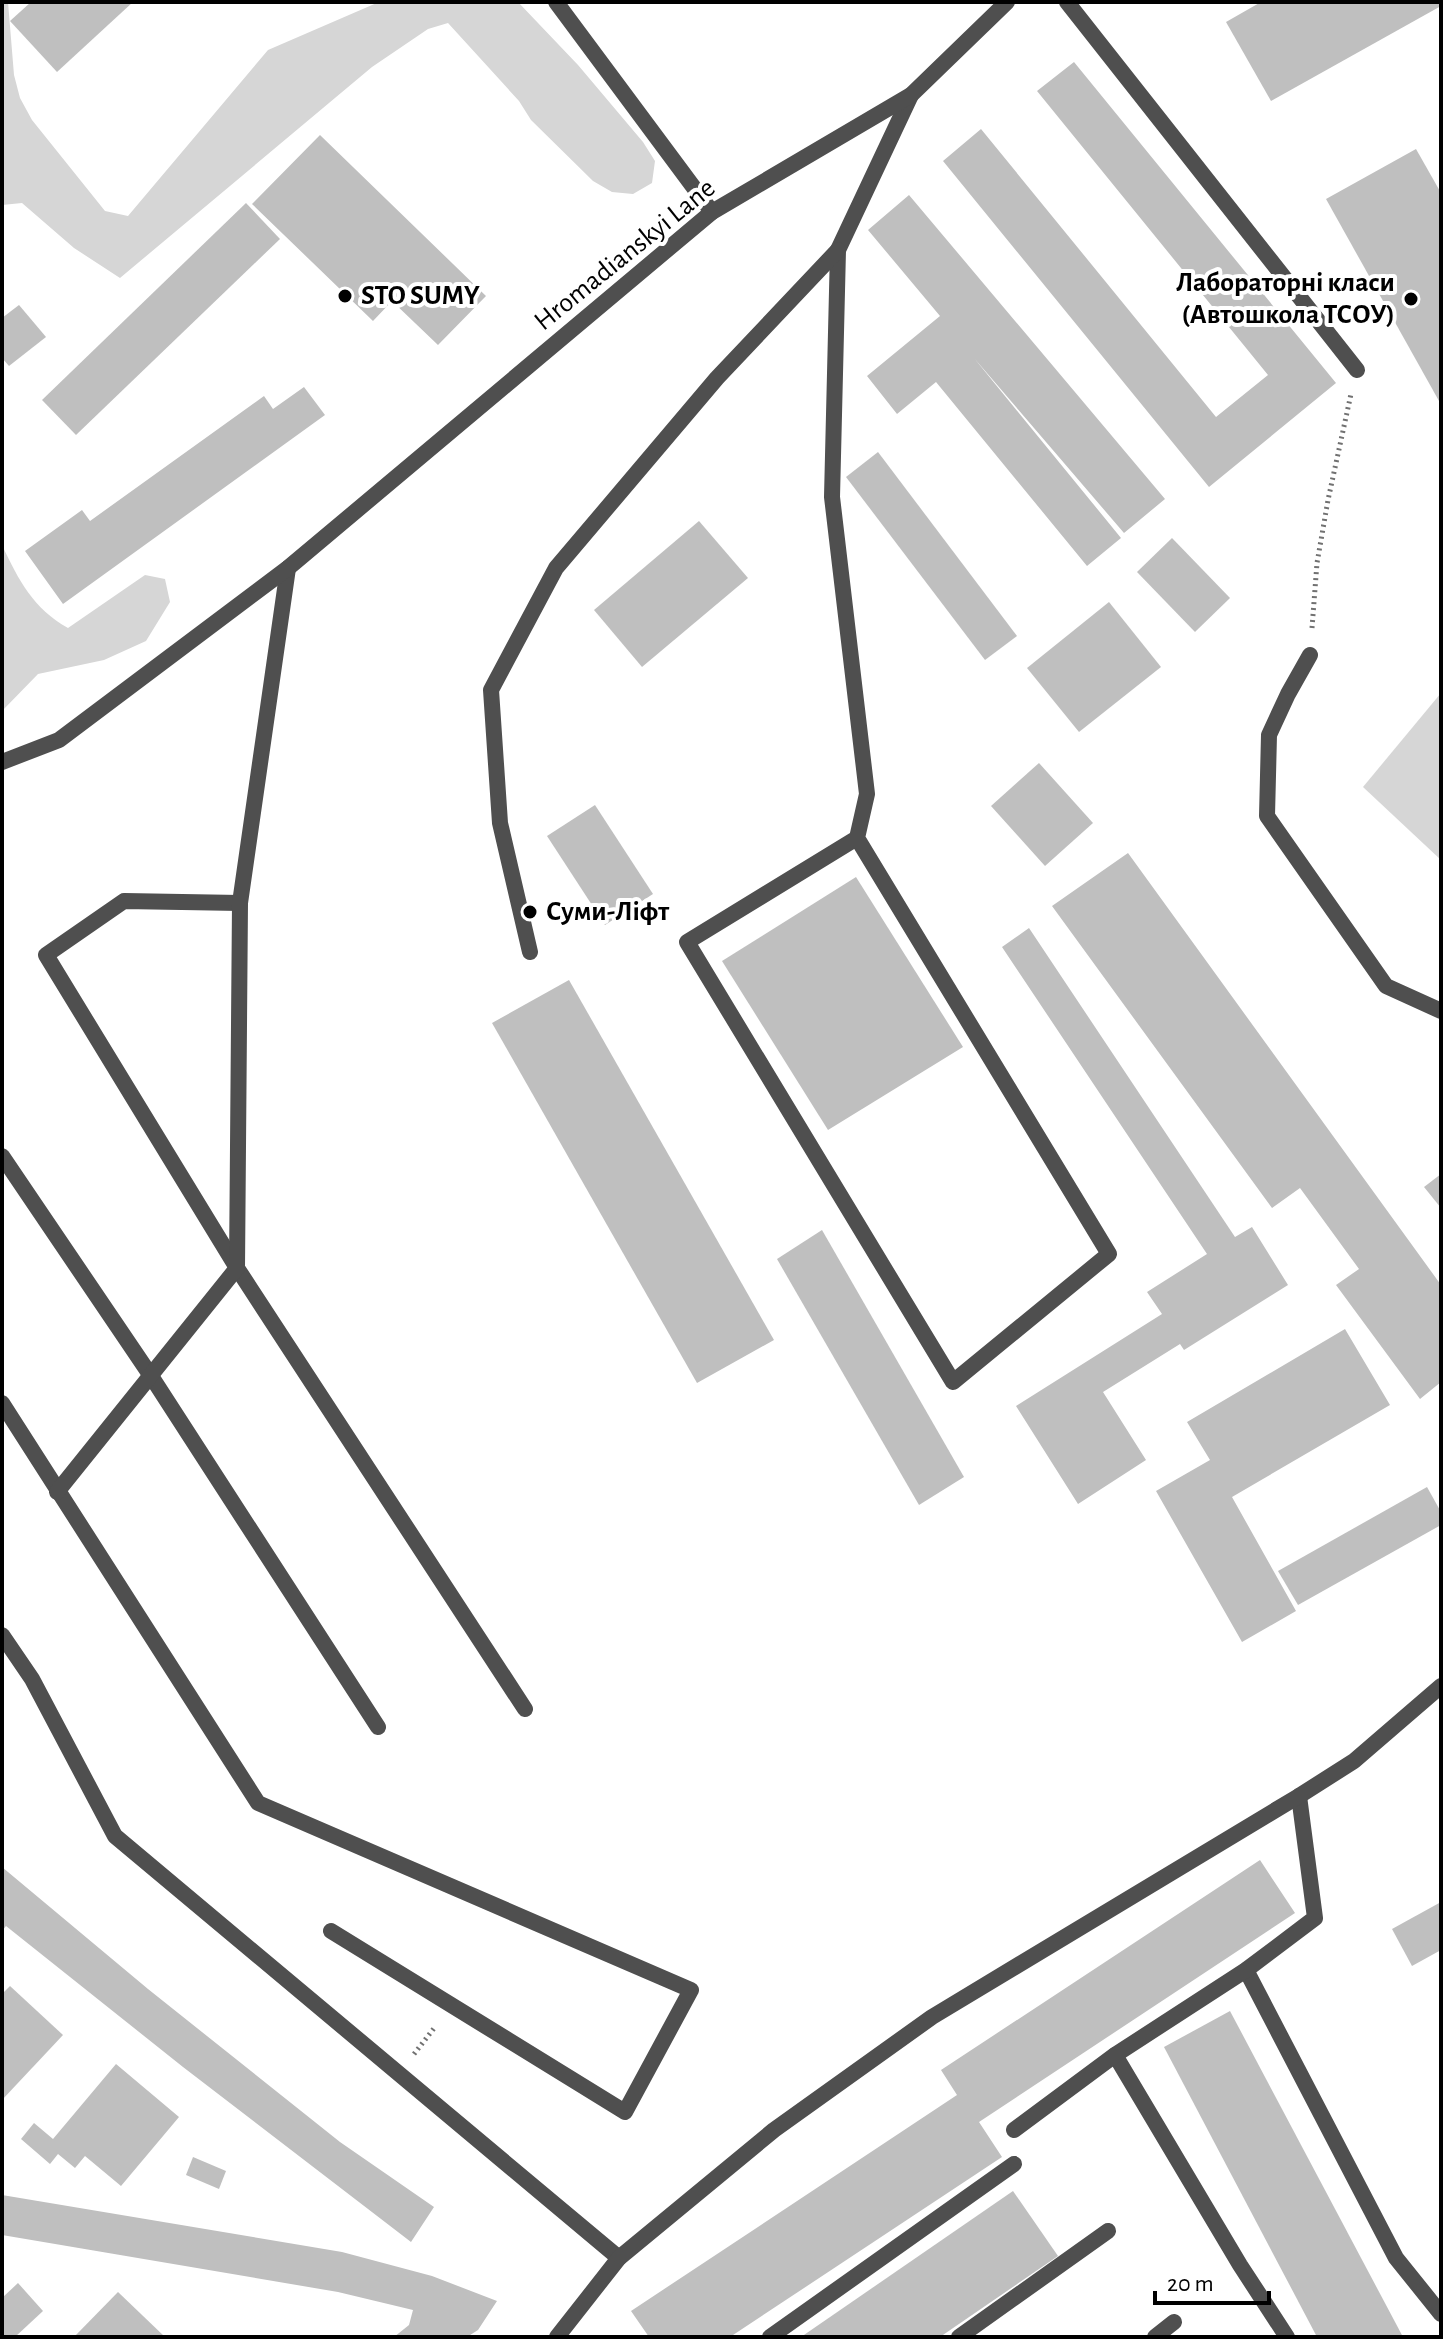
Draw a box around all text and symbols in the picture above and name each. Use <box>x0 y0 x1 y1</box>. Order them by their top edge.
street label: Hromadianskyi Lane <box>529 174 721 336</box>
place label: Лабораторні класи (Автошкола ТСОУ) <box>1176 269 1395 329</box>
place label: STO SUMY <box>361 282 480 310</box>
marker: STO SUMY <box>336 287 354 305</box>
marker: Лабораторні класи (Автошкола ТСОУ) <box>1402 290 1420 308</box>
place label: Суми-Ліфт <box>546 898 670 926</box>
marker: Суми-Ліфт <box>521 903 539 921</box>
scale bar <box>1155 2255 1269 2305</box>
text: 20 m <box>1167 2272 1214 2296</box>

